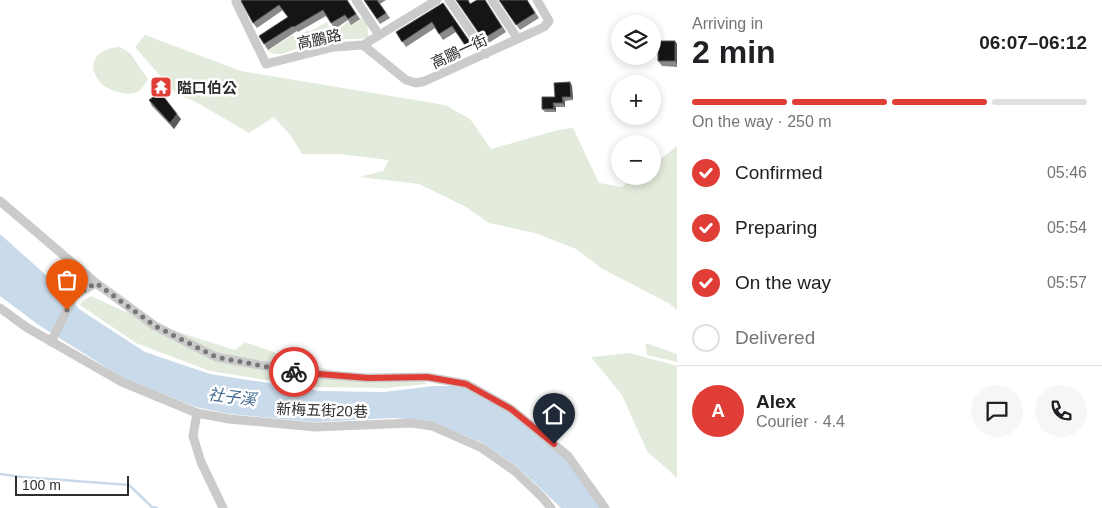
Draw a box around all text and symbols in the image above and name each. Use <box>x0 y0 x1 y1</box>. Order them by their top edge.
map controls <box>611 15 661 185</box>
button: layers <box>611 15 661 65</box>
text: Arriving in <box>692 15 763 32</box>
street label: 高鵬路 <box>295 26 343 52</box>
street label: 高鵬一街 <box>428 31 490 71</box>
text: 06:07–06:12 <box>979 32 1087 53</box>
text: 2 min <box>692 34 776 70</box>
temple icon: 隘口伯公 <box>149 75 173 99</box>
button: + <box>611 75 661 125</box>
place label: 隘口伯公 <box>177 79 237 96</box>
text: On the way · 250 m <box>692 113 832 130</box>
button: − <box>611 135 661 185</box>
icon: check <box>692 159 720 187</box>
text: Confirmed <box>735 162 823 183</box>
text: 05:46 <box>1047 164 1087 181</box>
icon: check <box>692 214 720 242</box>
text: Preparing <box>735 217 817 238</box>
text: 05:54 <box>1047 219 1087 236</box>
pin <box>46 259 88 310</box>
icon: bag <box>53 266 81 294</box>
icon: check <box>692 269 720 297</box>
text: On the way <box>735 272 831 293</box>
text: 05:57 <box>1047 274 1087 291</box>
text: Delivered <box>735 327 815 348</box>
courier <box>269 347 319 397</box>
icon: bike <box>280 358 308 386</box>
button: chat <box>971 385 1023 437</box>
button: phone <box>1035 385 1087 437</box>
water label: 社子溪 <box>207 386 259 409</box>
text: Alex <box>756 391 796 412</box>
pin <box>533 393 575 444</box>
street label: 新梅五街20巷 <box>276 400 368 420</box>
icon: home <box>540 400 568 428</box>
text: A <box>711 400 725 421</box>
text: Courier · 4.4 <box>756 413 845 430</box>
scale bar <box>15 473 129 496</box>
text: 100 m <box>22 477 61 493</box>

